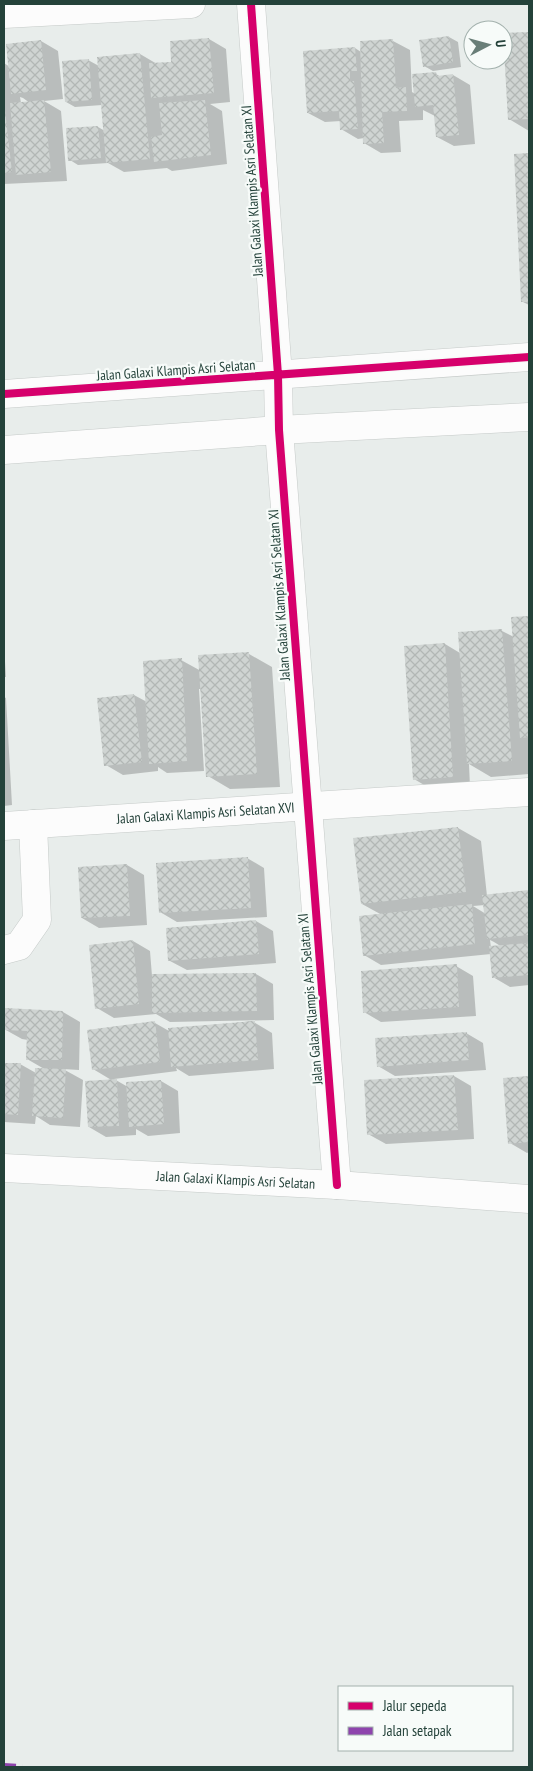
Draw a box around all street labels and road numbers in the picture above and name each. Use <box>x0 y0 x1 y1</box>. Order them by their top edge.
street label: Jalan Galaxi Klampis Asri Selatan XI <box>237 105 267 278</box>
street label: Jalan Galaxi Klampis Asri Selatan <box>95 355 256 385</box>
street label: Jalan Galaxi Klampis Asri Selatan XI <box>264 509 294 682</box>
street label: Jalan Galaxi Klampis Asri Selatan XVI <box>115 798 295 828</box>
street label: Jalan Galaxi Klampis Asri Selatan XI <box>294 913 327 1086</box>
street label: Jalan Galaxi Klampis Asri Selatan <box>155 1167 316 1193</box>

